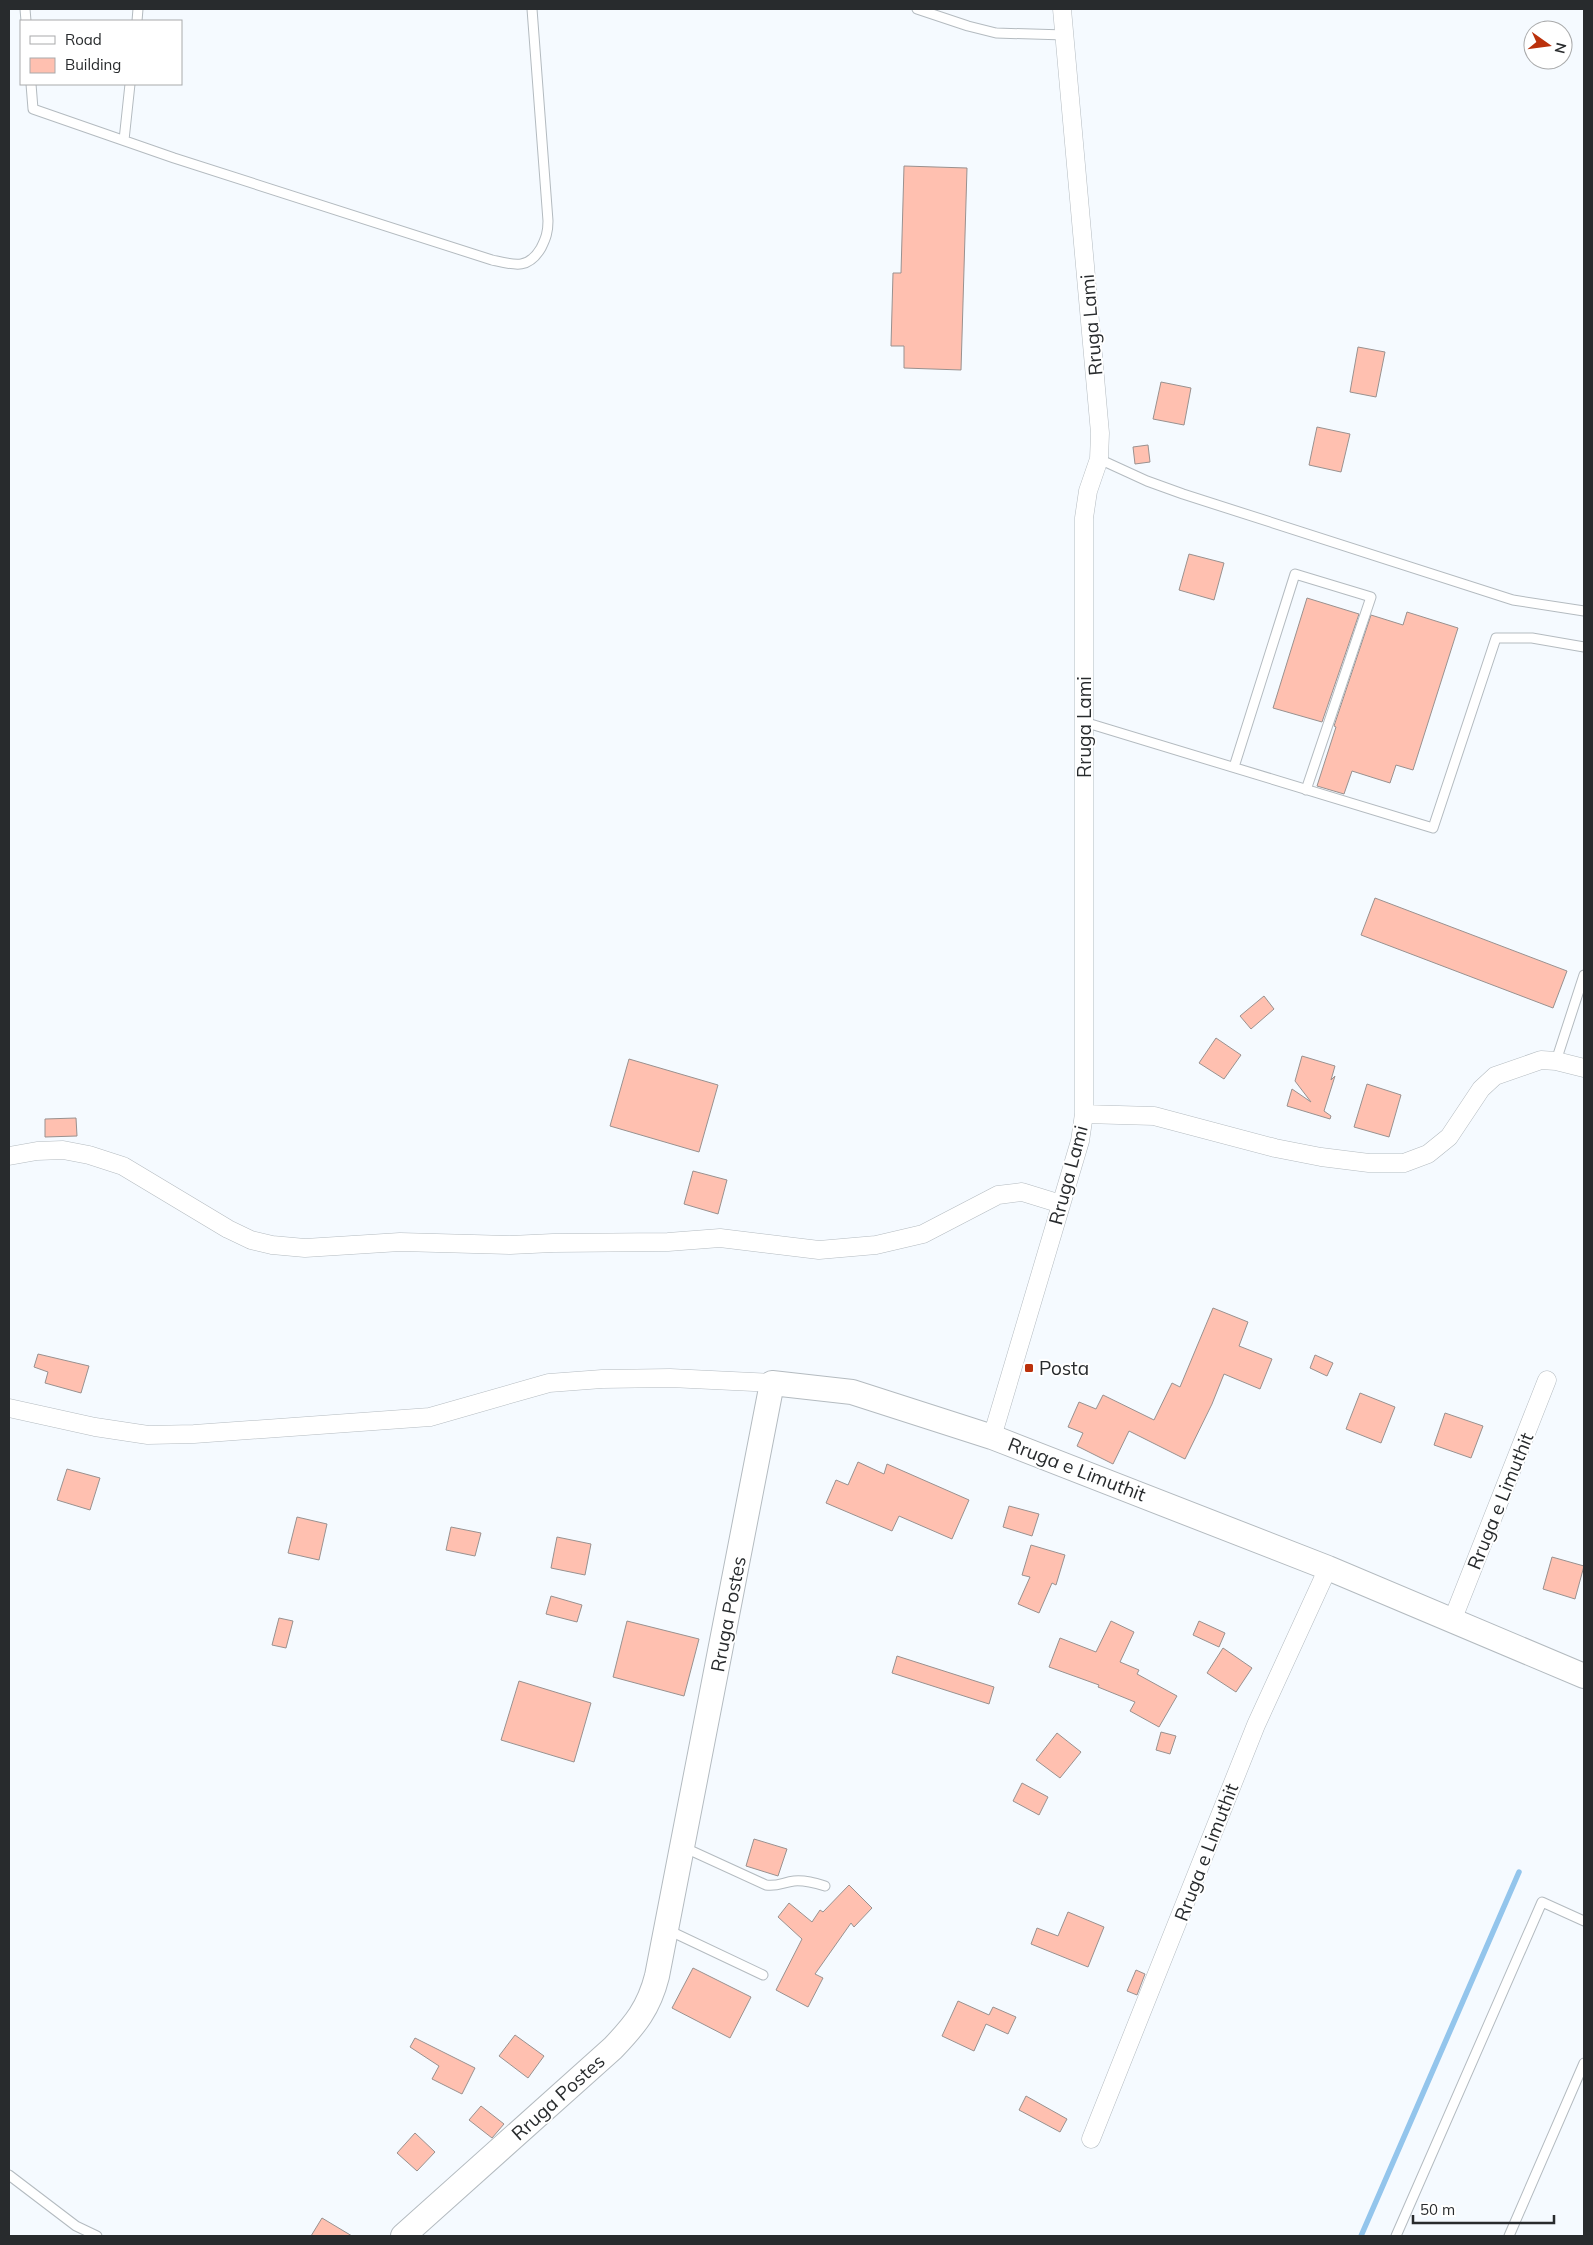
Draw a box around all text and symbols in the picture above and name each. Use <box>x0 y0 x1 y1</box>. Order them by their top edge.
legend <box>20 20 182 85</box>
north arrow <box>1523 20 1573 70</box>
text: Road <box>65 30 102 49</box>
text: N <box>1551 41 1571 55</box>
text: Building <box>65 55 121 74</box>
street label: Rruga Lami <box>1075 273 1107 377</box>
street label: Rruga Lami <box>1072 676 1096 778</box>
street label: Rruga Lami <box>1043 1123 1093 1227</box>
place label: Posta <box>1039 1356 1089 1380</box>
marker: Posta <box>1023 1362 1035 1374</box>
street label: Rruga e Limuthit <box>1462 1429 1539 1573</box>
street label: Rruga e Limuthit <box>1005 1432 1150 1506</box>
street label: Rruga Postes <box>705 1554 751 1674</box>
street label: Rruga e Limuthit <box>1169 1779 1243 1924</box>
street label: Rruga Postes <box>506 2049 610 2145</box>
scale bar <box>1413 2192 1554 2224</box>
text: 50 m <box>1420 2200 1455 2219</box>

